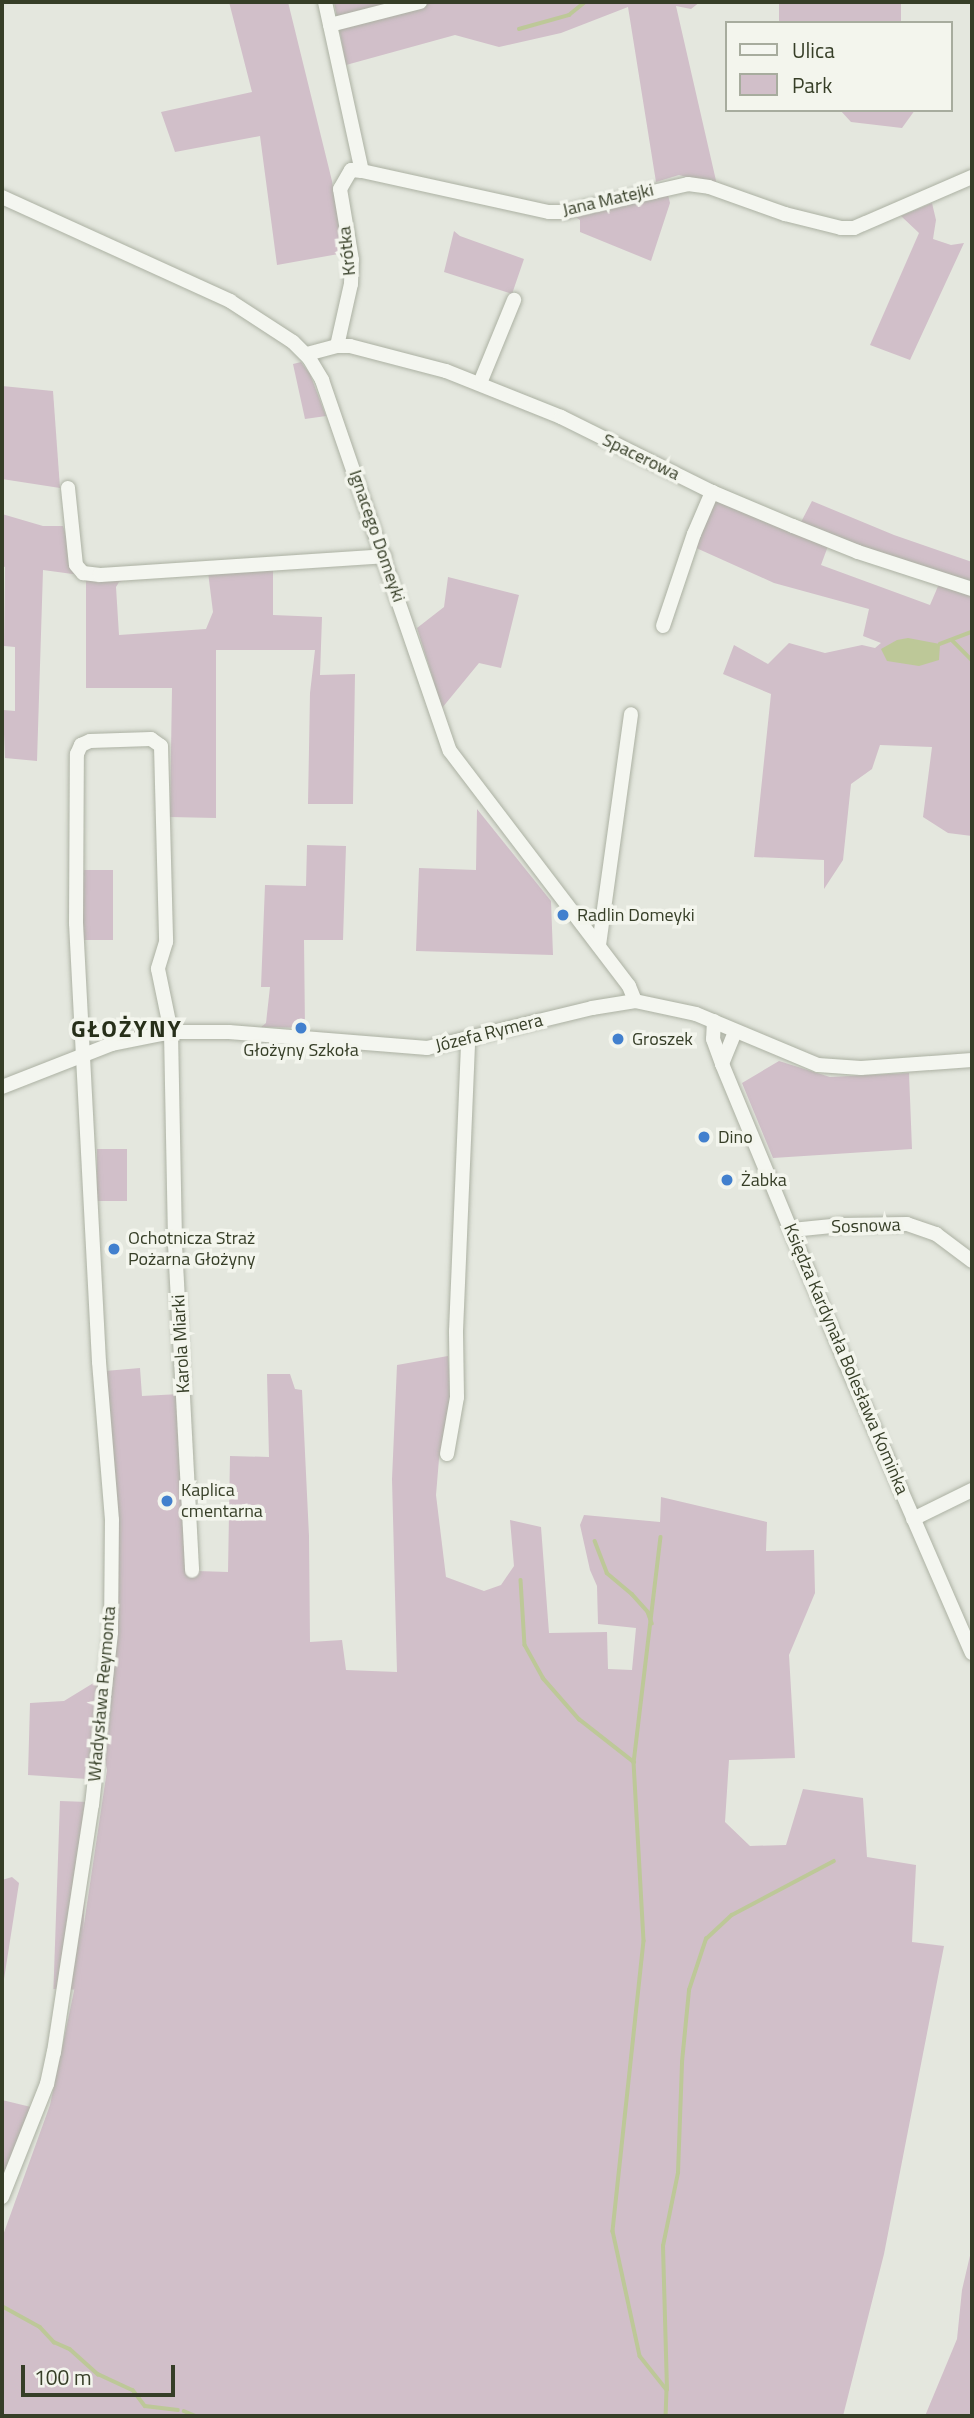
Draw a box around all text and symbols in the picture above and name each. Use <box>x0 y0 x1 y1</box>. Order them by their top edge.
legend <box>726 21 953 112</box>
text: Ulica <box>792 34 835 66</box>
text: Park <box>792 69 832 101</box>
street label: Jana Matejki <box>560 179 656 221</box>
street label: Krótka <box>334 225 360 277</box>
street label: Spacerowa <box>599 429 683 485</box>
street label: Ignacego Domeyki <box>344 467 410 605</box>
place label: Radlin Domeyki <box>577 904 695 926</box>
marker: Radlin Domeyki <box>555 907 571 923</box>
street label: Józefa Rymera <box>433 1009 545 1057</box>
district label: GŁOŻYNY <box>72 1015 182 1043</box>
marker: Głożyny Szkoła <box>293 1020 309 1036</box>
place label: Groszek <box>632 1028 693 1050</box>
marker: Groszek <box>610 1031 626 1047</box>
place label: Głożyny Szkoła <box>243 1039 359 1061</box>
place label: Dino <box>718 1126 753 1148</box>
marker: Dino <box>696 1129 712 1145</box>
place label: Żabka <box>741 1169 787 1191</box>
marker: Żabka <box>719 1172 735 1188</box>
street label: Sosnowa <box>831 1214 901 1238</box>
street label: Księdza Kardynała Bolesława Kominka <box>779 1220 913 1498</box>
place label: Ochotnicza Straż Pożarna Głożyny <box>128 1228 255 1270</box>
marker: Ochotnicza Straż Pożarna Głożyny <box>106 1241 122 1257</box>
street label: Karola Miarki <box>168 1294 194 1394</box>
place label: Kaplica cmentarna <box>181 1480 263 1522</box>
marker: Kaplica cmentarna <box>159 1493 175 1509</box>
street label: Władysława Reymonta <box>84 1605 120 1783</box>
scale bar <box>24 2352 178 2396</box>
text: 100 m <box>34 2361 91 2393</box>

